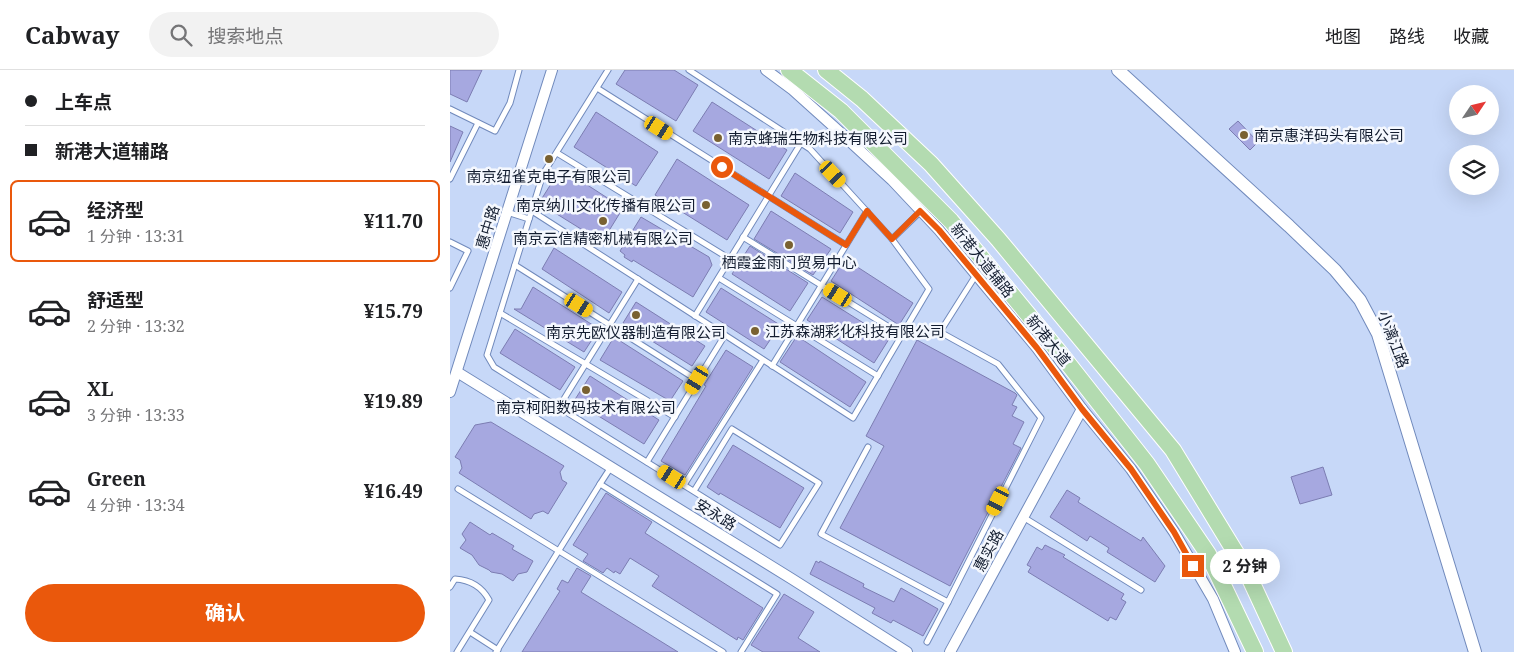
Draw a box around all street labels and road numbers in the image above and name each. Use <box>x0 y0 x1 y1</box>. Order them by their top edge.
street label: 惠中路 <box>471 203 503 251</box>
street label: 新港大道辅路 <box>947 219 1019 301</box>
street label: 小漓江路 <box>1374 307 1414 371</box>
street label: 新港大道 <box>1022 310 1076 370</box>
street label: 安永路 <box>692 494 740 534</box>
street label: 惠实路 <box>969 525 1007 575</box>

